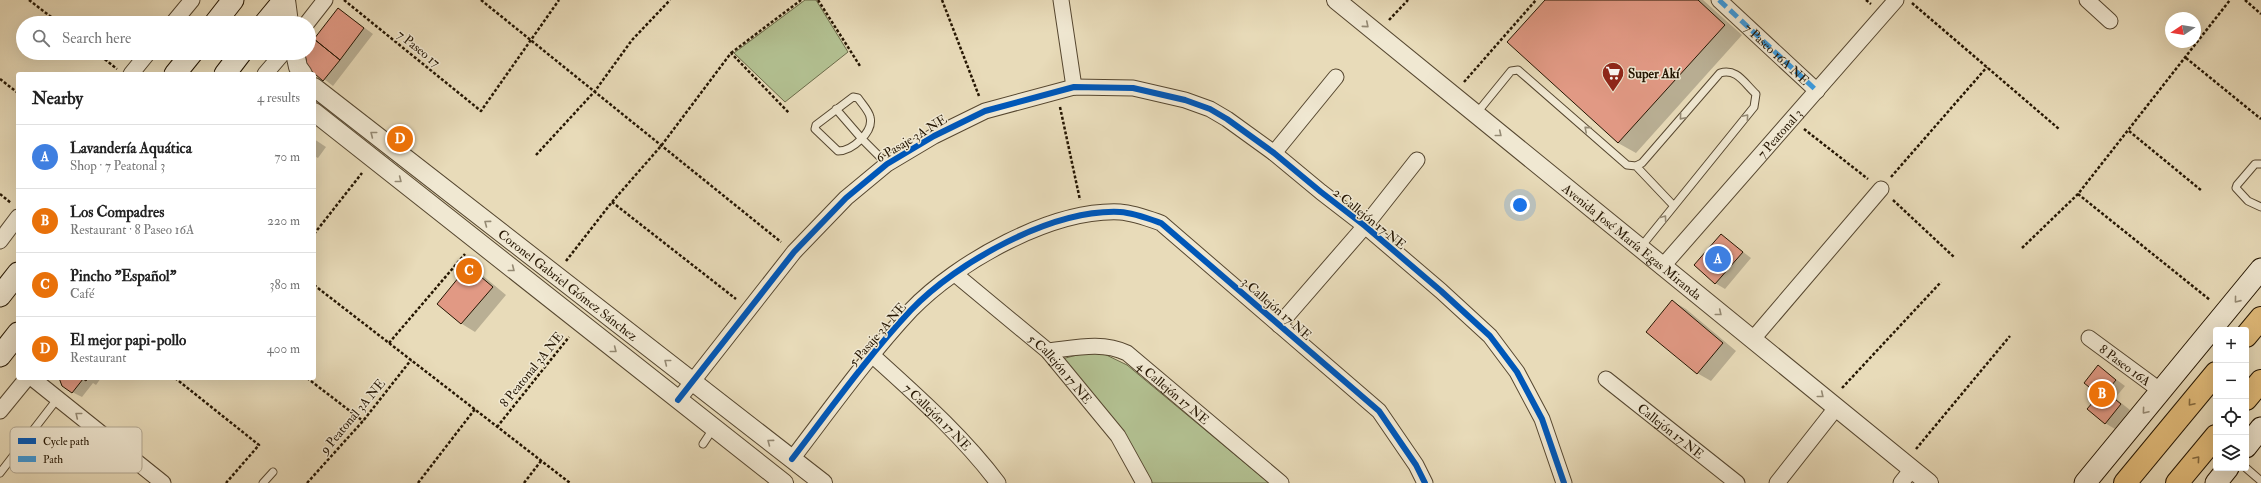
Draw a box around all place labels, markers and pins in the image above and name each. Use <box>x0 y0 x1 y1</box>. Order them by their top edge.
supermarket icon: Super Akí <box>1600 60 1626 93</box>
place label: Super Akí <box>1628 66 1681 83</box>
pin: D <box>387 124 413 154</box>
pin: A <box>1705 244 1731 274</box>
pin: C <box>456 256 482 286</box>
pin: B <box>2089 379 2115 409</box>

